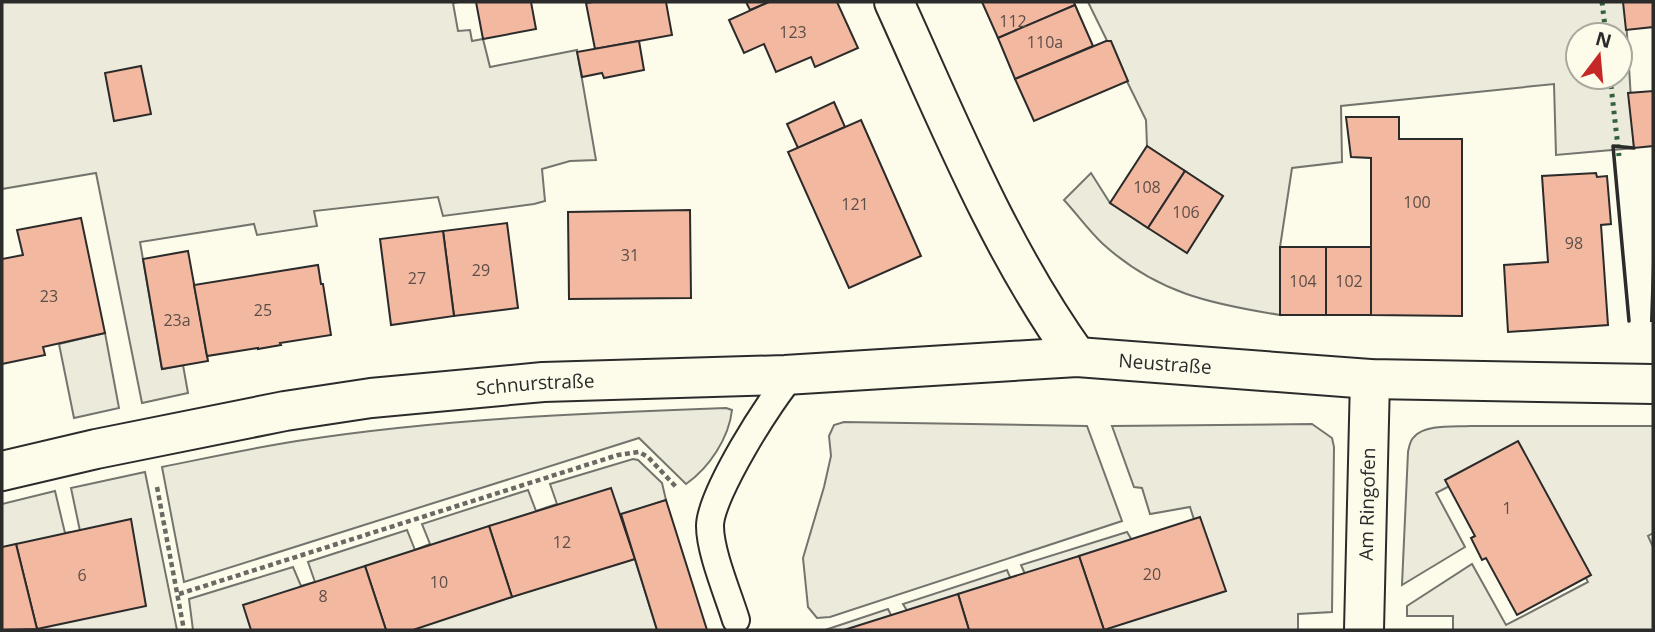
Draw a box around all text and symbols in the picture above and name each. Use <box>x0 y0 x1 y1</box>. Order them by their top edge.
house number: 112 <box>999 10 1027 32</box>
house number: 123 <box>779 21 807 43</box>
north arrow <box>1564 21 1634 91</box>
text: N <box>1593 25 1615 54</box>
house number: 110a <box>1027 31 1063 53</box>
house number: 108 <box>1133 176 1161 198</box>
house number: 100 <box>1403 191 1431 213</box>
house number: 121 <box>841 193 869 215</box>
house number: 106 <box>1172 201 1200 223</box>
house number: 98 <box>1565 232 1583 254</box>
house number: 31 <box>621 244 639 266</box>
house number: 29 <box>472 259 490 281</box>
house number: 27 <box>408 267 426 289</box>
house number: 104 <box>1289 270 1317 292</box>
house number: 102 <box>1335 270 1363 292</box>
house number: 23 <box>40 285 58 307</box>
house number: 25 <box>254 299 272 321</box>
house number: 23a <box>163 309 191 331</box>
street label: Neustraße <box>1118 347 1213 380</box>
street label: Schnurstraße <box>475 368 595 401</box>
street label: Am Ringofen <box>1353 447 1381 561</box>
house number: 1 <box>1502 497 1512 519</box>
house number: 12 <box>553 531 571 553</box>
house number: 20 <box>1143 563 1161 585</box>
house number: 6 <box>77 564 87 586</box>
house number: 10 <box>430 571 448 593</box>
house number: 8 <box>318 585 328 607</box>

